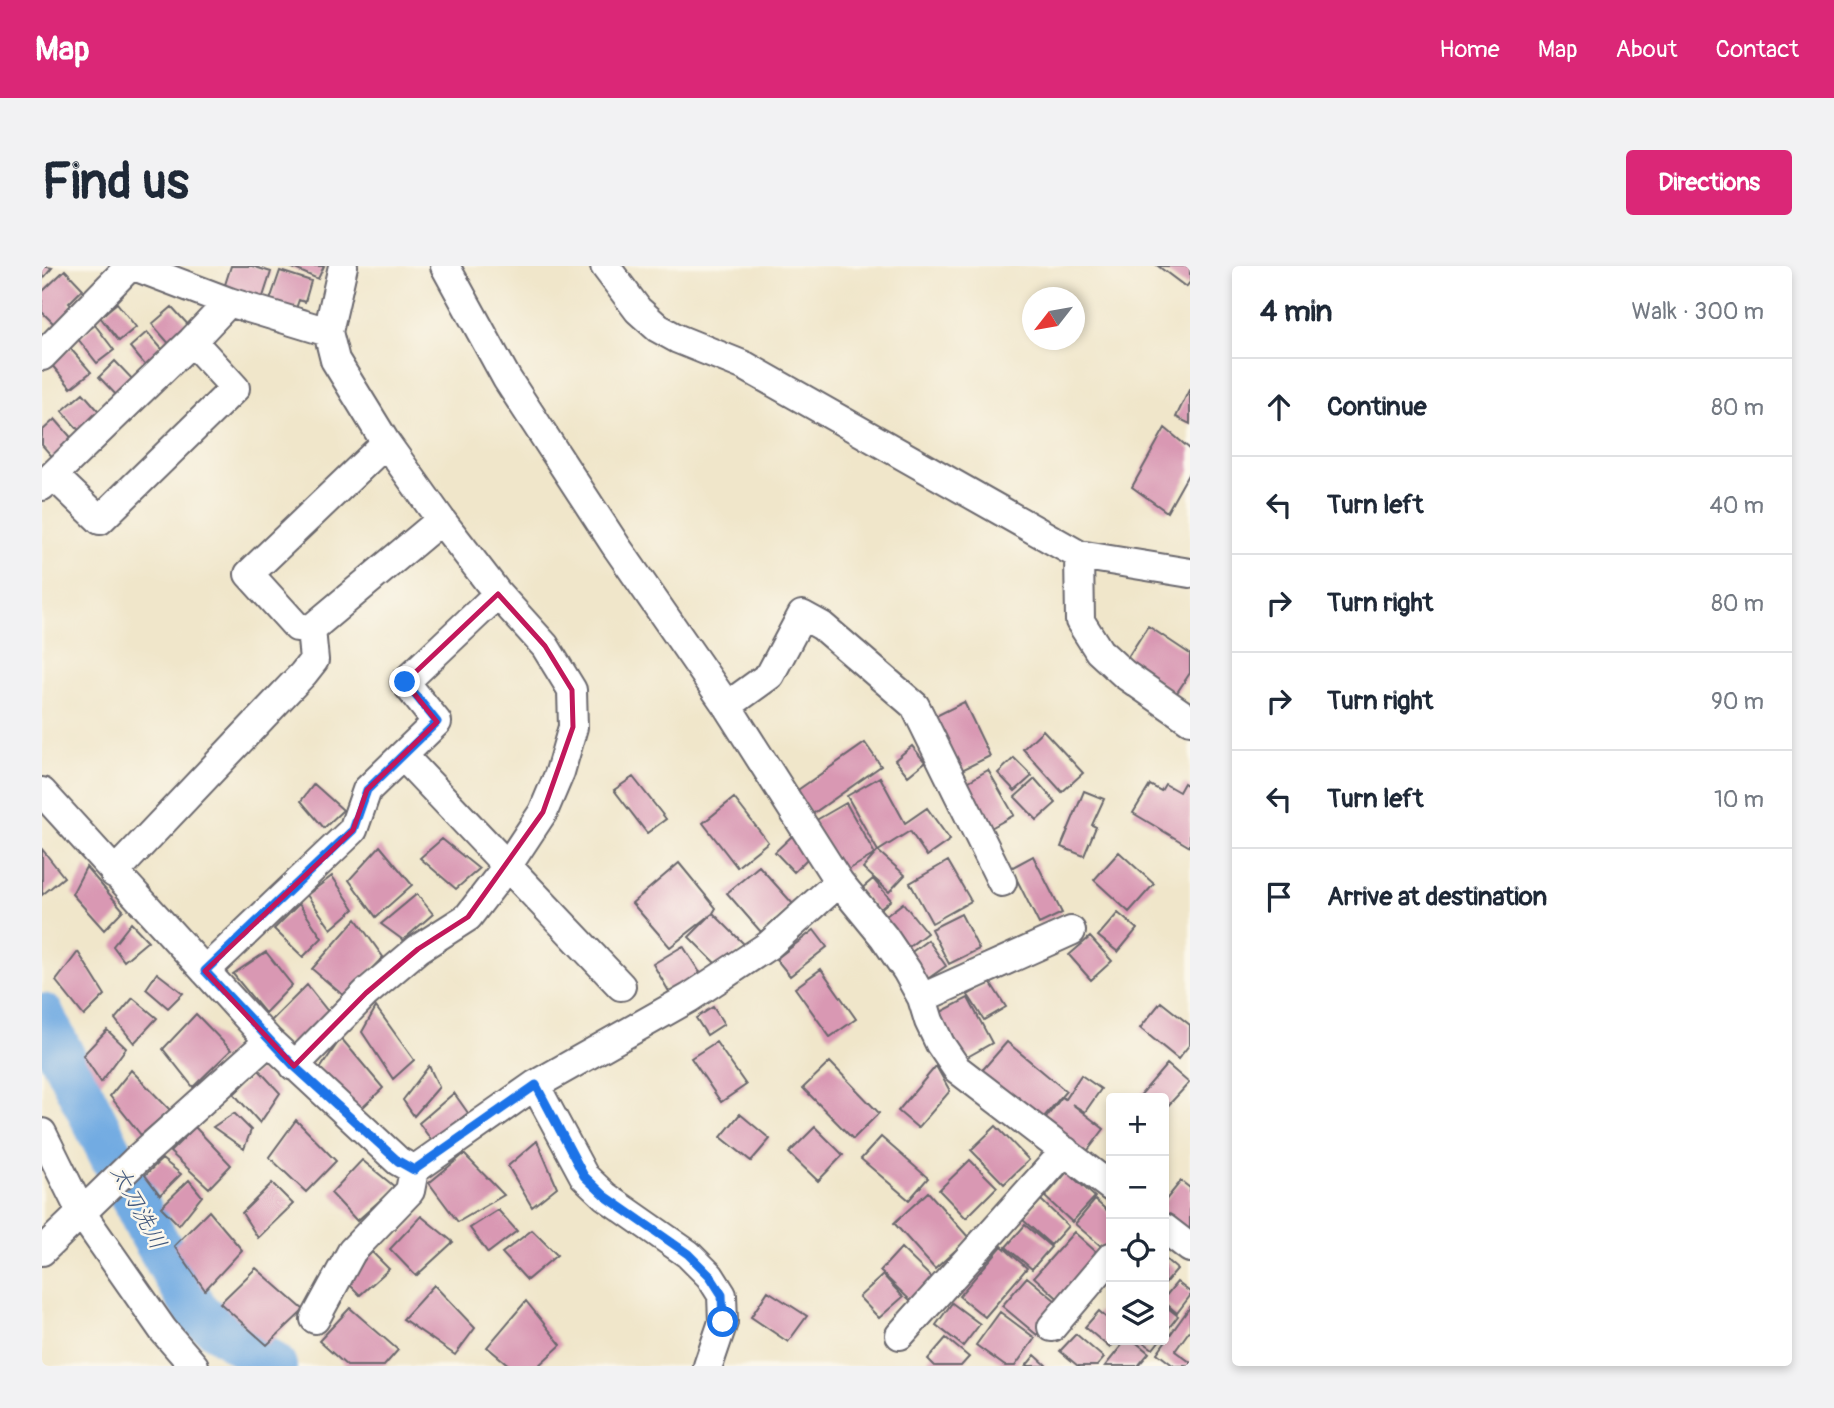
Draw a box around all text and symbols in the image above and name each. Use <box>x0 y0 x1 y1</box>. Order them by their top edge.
text: Map <box>35 29 90 70</box>
text: Home <box>1439 35 1500 64</box>
text: Map <box>1538 35 1578 64</box>
text: About <box>1616 35 1678 64</box>
text: Contact <box>1716 35 1799 64</box>
button: Directions <box>1626 150 1792 215</box>
text: Find us <box>42 152 189 213</box>
north arrow <box>1022 287 1085 350</box>
text: 4 min <box>1260 293 1333 330</box>
text: Walk · 300 m <box>1632 297 1764 326</box>
icon: ahead <box>1260 388 1298 426</box>
text: Continue <box>1327 391 1427 423</box>
text: 80 m <box>1711 393 1764 422</box>
icon: left <box>1260 486 1298 524</box>
text: Turn left <box>1327 489 1423 521</box>
text: 40 m <box>1710 491 1764 520</box>
icon: right <box>1260 584 1298 622</box>
text: Turn right <box>1327 587 1433 619</box>
text: 80 m <box>1711 589 1764 618</box>
route end <box>389 666 420 697</box>
icon: right <box>1260 682 1298 720</box>
text: Turn right <box>1327 685 1433 717</box>
text: 90 m <box>1711 687 1764 716</box>
icon: left <box>1260 780 1298 818</box>
text: Turn left <box>1327 783 1423 815</box>
text: 10 m <box>1714 785 1764 814</box>
icon: arrive <box>1260 878 1298 916</box>
text: Arrive at destination <box>1327 881 1547 913</box>
map controls <box>1106 1093 1169 1345</box>
button: + <box>1106 1093 1169 1156</box>
button: − <box>1106 1156 1169 1219</box>
water label: 太刀洗川 <box>104 1160 173 1255</box>
button: locate <box>1106 1219 1169 1282</box>
button: layers <box>1106 1282 1169 1345</box>
route start <box>707 1306 738 1337</box>

